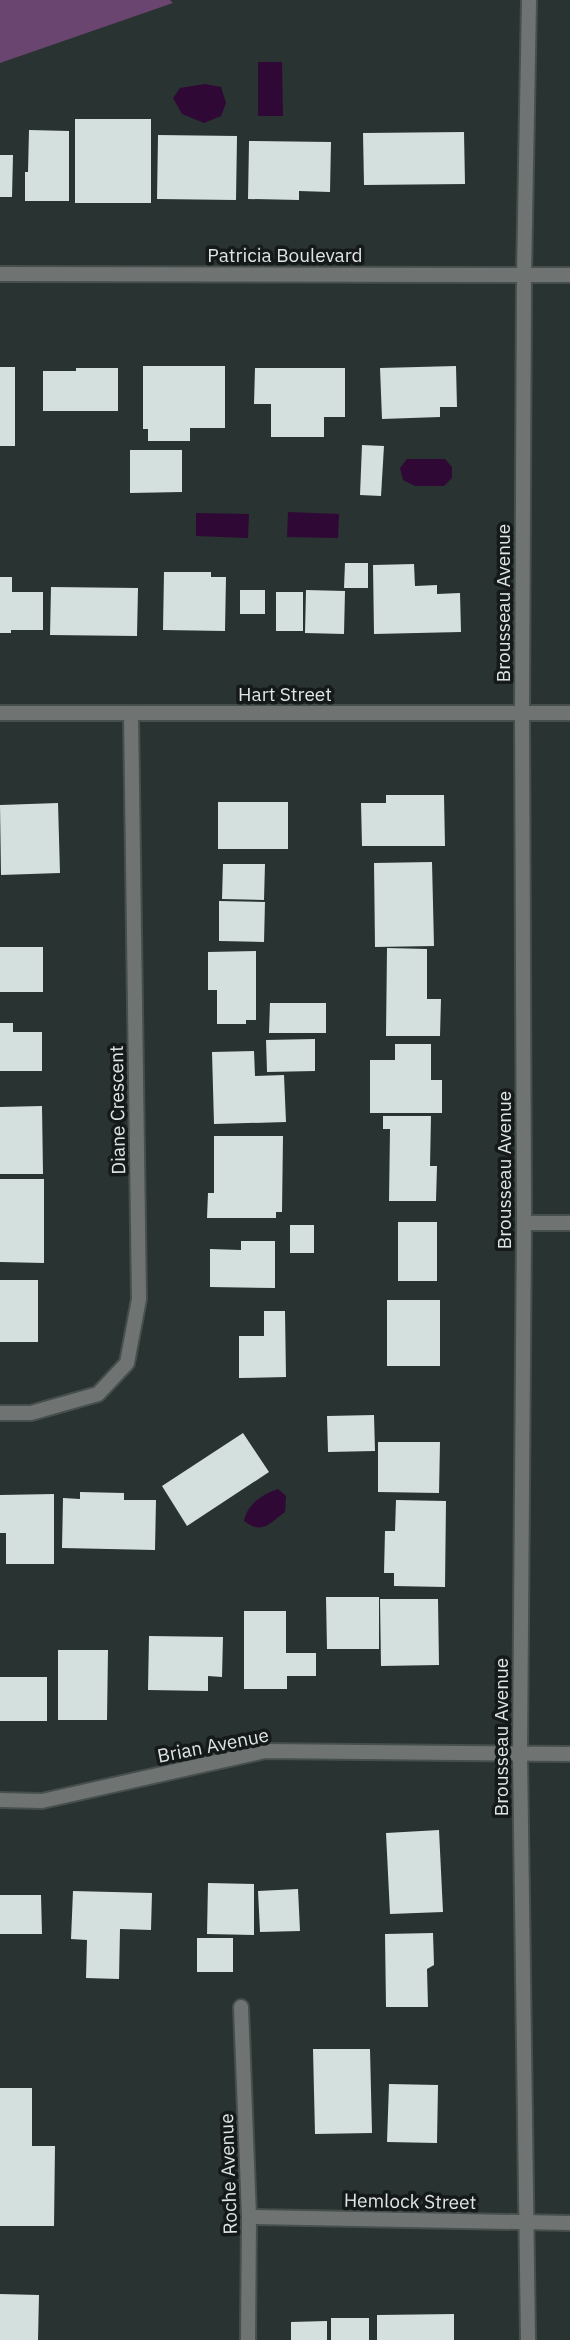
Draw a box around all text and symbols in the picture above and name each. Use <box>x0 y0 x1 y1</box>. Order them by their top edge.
street label: Patricia Boulevard <box>207 243 363 267</box>
street label: Brousseau Avenue <box>491 524 515 682</box>
street label: Hart Street <box>238 682 332 706</box>
street label: Diane Crescent <box>104 1045 130 1175</box>
street label: Brousseau Avenue <box>492 1091 516 1249</box>
street label: Brousseau Avenue <box>489 1658 513 1816</box>
street label: Brian Avenue <box>155 1722 271 1768</box>
street label: Roche Avenue <box>214 2113 242 2235</box>
street label: Hemlock Street <box>344 2188 476 2214</box>

